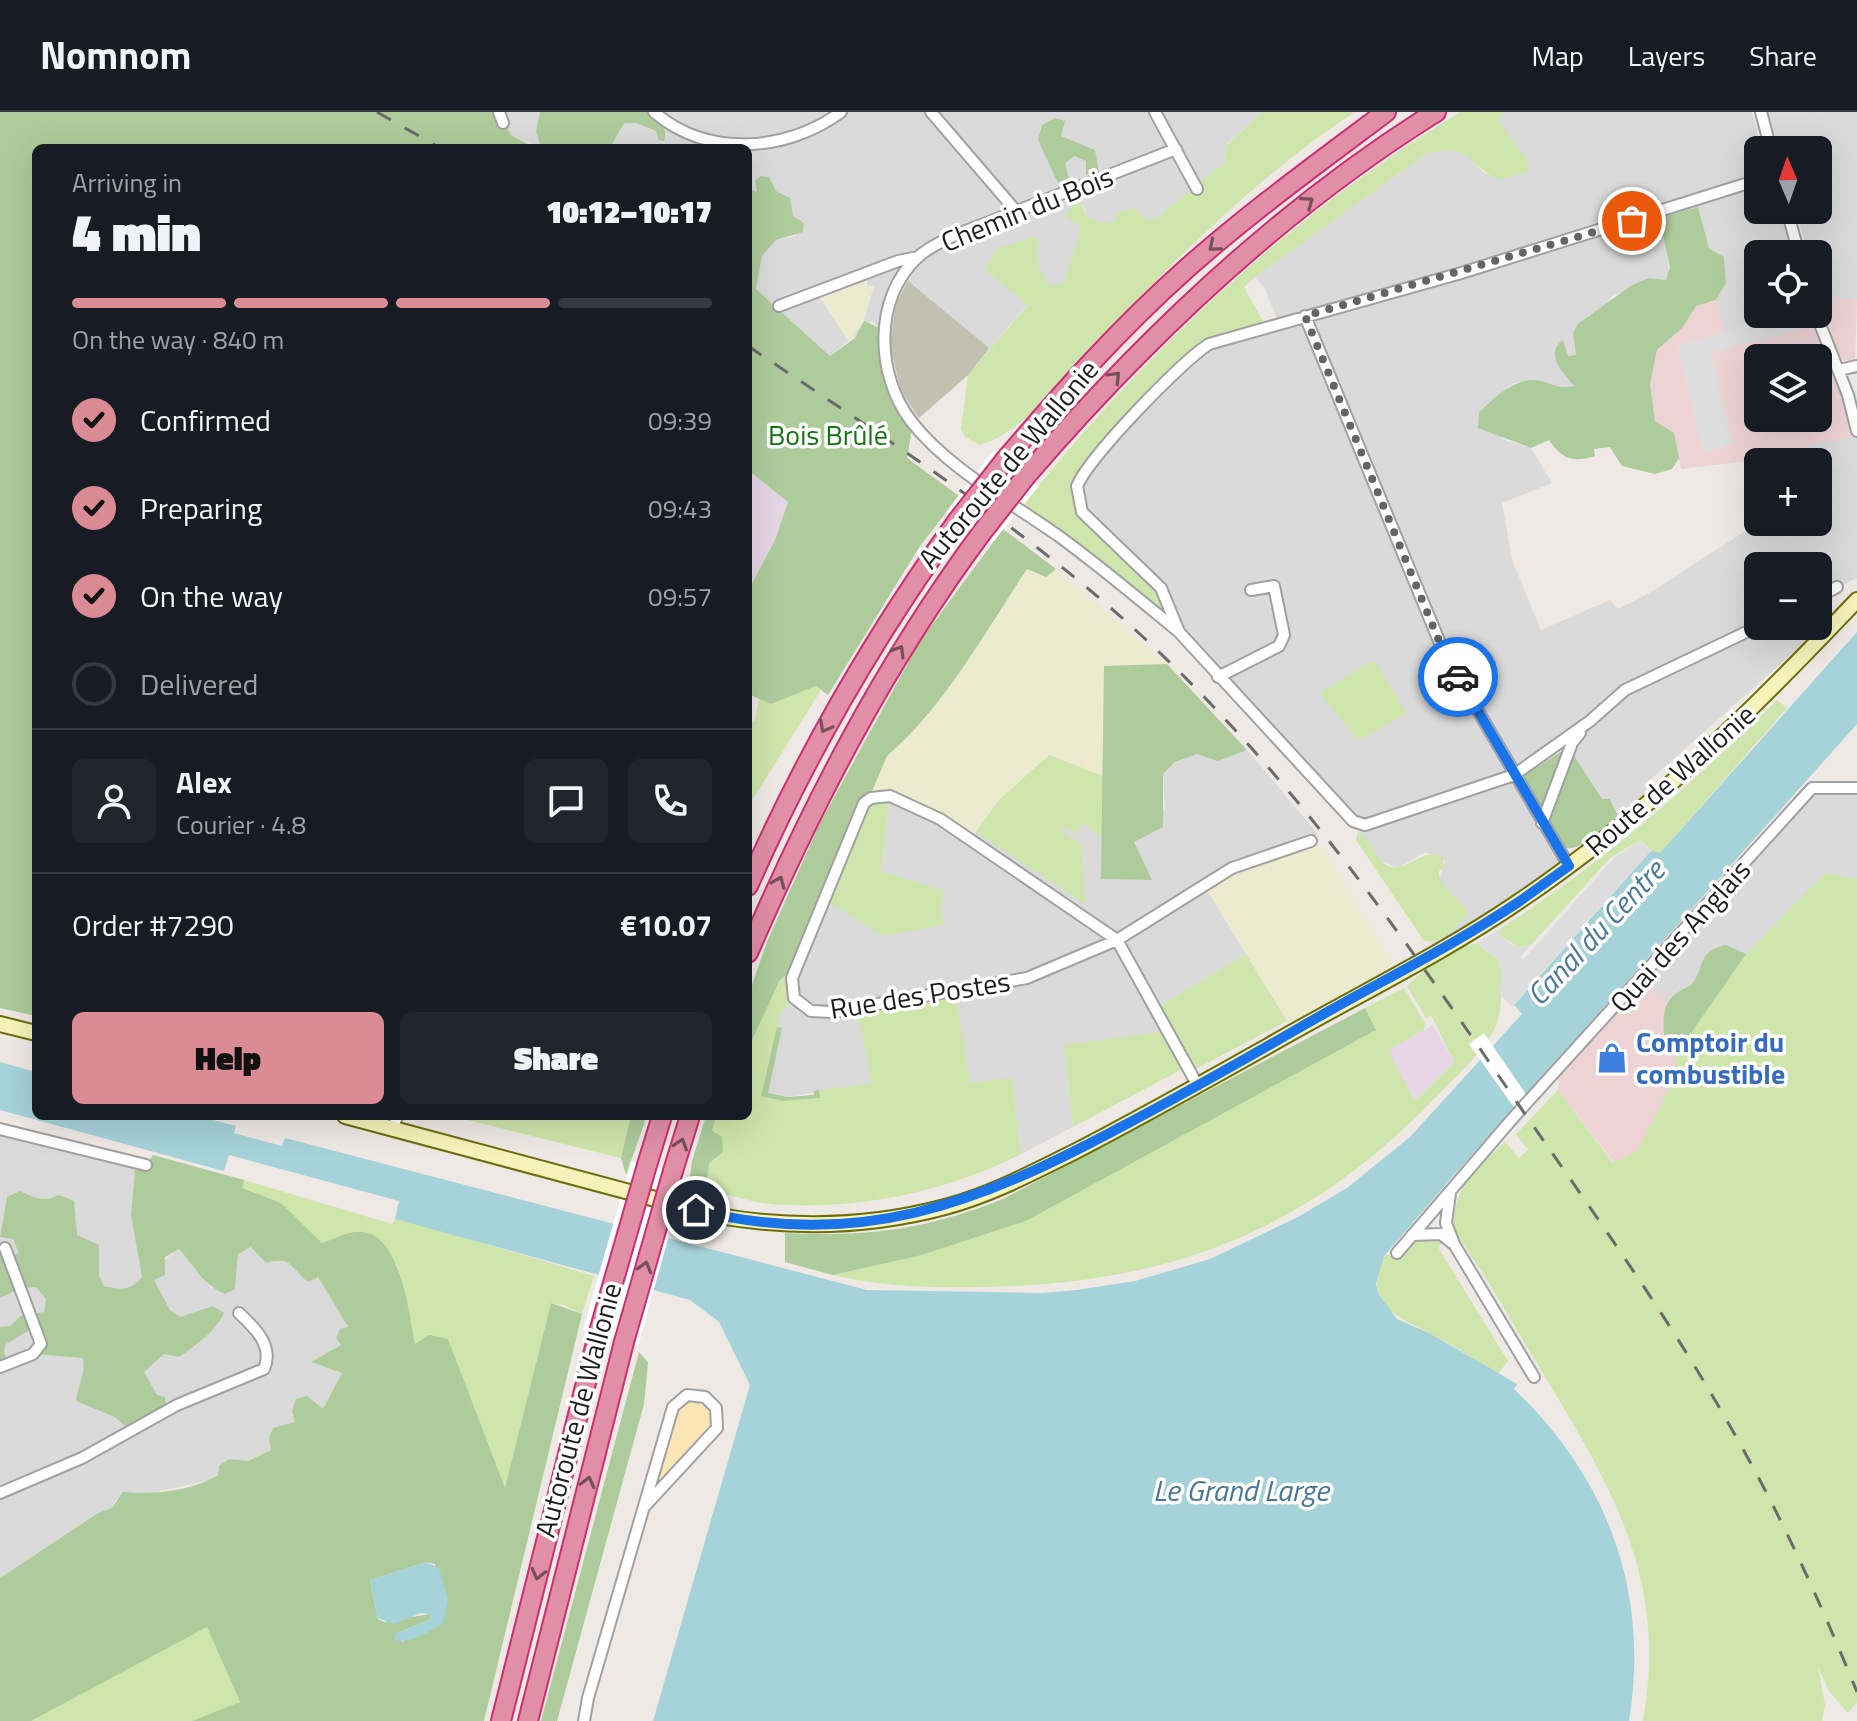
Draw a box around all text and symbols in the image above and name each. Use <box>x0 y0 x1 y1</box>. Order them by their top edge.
text: Nomnom <box>40 26 191 84</box>
text: Map <box>1531 34 1584 77</box>
text: Layers <box>1628 34 1705 77</box>
text: Share <box>1749 34 1817 77</box>
north arrow <box>1744 136 1832 224</box>
map controls <box>1744 136 1832 640</box>
street label: Chemin du Bois <box>934 154 1119 263</box>
text: Arriving in <box>72 163 182 202</box>
pin <box>1598 187 1666 255</box>
text: 10:12–10:17 <box>546 189 712 235</box>
text: 4 min <box>72 192 201 271</box>
one-way arrow <box>1299 198 1314 212</box>
icon: bag <box>1610 199 1654 243</box>
one-way arrow <box>1209 236 1224 251</box>
button: locate <box>1744 240 1832 328</box>
text: On the way · 840 m <box>72 320 284 359</box>
button: layers <box>1744 344 1832 432</box>
street label: Autoroute de Wallonie <box>907 350 1108 578</box>
one-way arrow <box>1106 371 1120 386</box>
text: Confirmed <box>140 397 271 443</box>
icon: check <box>72 398 116 442</box>
text: 09:39 <box>648 401 712 440</box>
park label: Bois Brûlé <box>768 413 888 456</box>
button: + <box>1744 448 1832 536</box>
text: Preparing <box>140 485 262 531</box>
icon: check <box>72 486 116 530</box>
text: 09:43 <box>648 489 712 528</box>
button: − <box>1744 552 1832 640</box>
text: On the way <box>140 573 283 619</box>
icon: check <box>72 574 116 618</box>
text: 09:57 <box>648 577 712 616</box>
courier <box>1418 637 1498 717</box>
one-way arrow <box>890 645 905 660</box>
icon: car <box>1436 655 1480 699</box>
text: Delivered <box>140 661 258 707</box>
street label: Route de Wallonie <box>1575 693 1764 866</box>
one-way arrow <box>820 719 835 733</box>
button: person <box>72 759 156 843</box>
text: Alex <box>176 759 232 805</box>
button: chat <box>524 759 608 843</box>
button: phone <box>628 759 712 843</box>
text: Courier · 4.8 <box>176 805 306 844</box>
water label: Canal du Centre <box>1515 847 1677 1016</box>
street label: Quai des Anglais <box>1599 849 1760 1022</box>
one-way arrow <box>769 875 785 890</box>
text: Order #7290 <box>72 902 234 948</box>
text: €10.07 <box>620 902 712 948</box>
street label: Rue des Postes <box>827 959 1013 1030</box>
button: Help <box>72 1012 384 1104</box>
button: Share <box>400 1012 712 1104</box>
place label: Comptoir du combustible <box>1636 1020 1785 1095</box>
shop icon: Comptoir du combustible <box>1595 1041 1629 1075</box>
one-way arrow <box>672 1137 688 1151</box>
pin <box>662 1176 730 1244</box>
icon: home <box>674 1188 718 1232</box>
one-way arrow <box>636 1260 652 1274</box>
street label: Autoroute de Wallonie <box>523 1278 632 1542</box>
water label: Le Grand Large <box>1153 1467 1331 1513</box>
one-way arrow <box>579 1476 596 1490</box>
one-way arrow <box>530 1566 547 1580</box>

